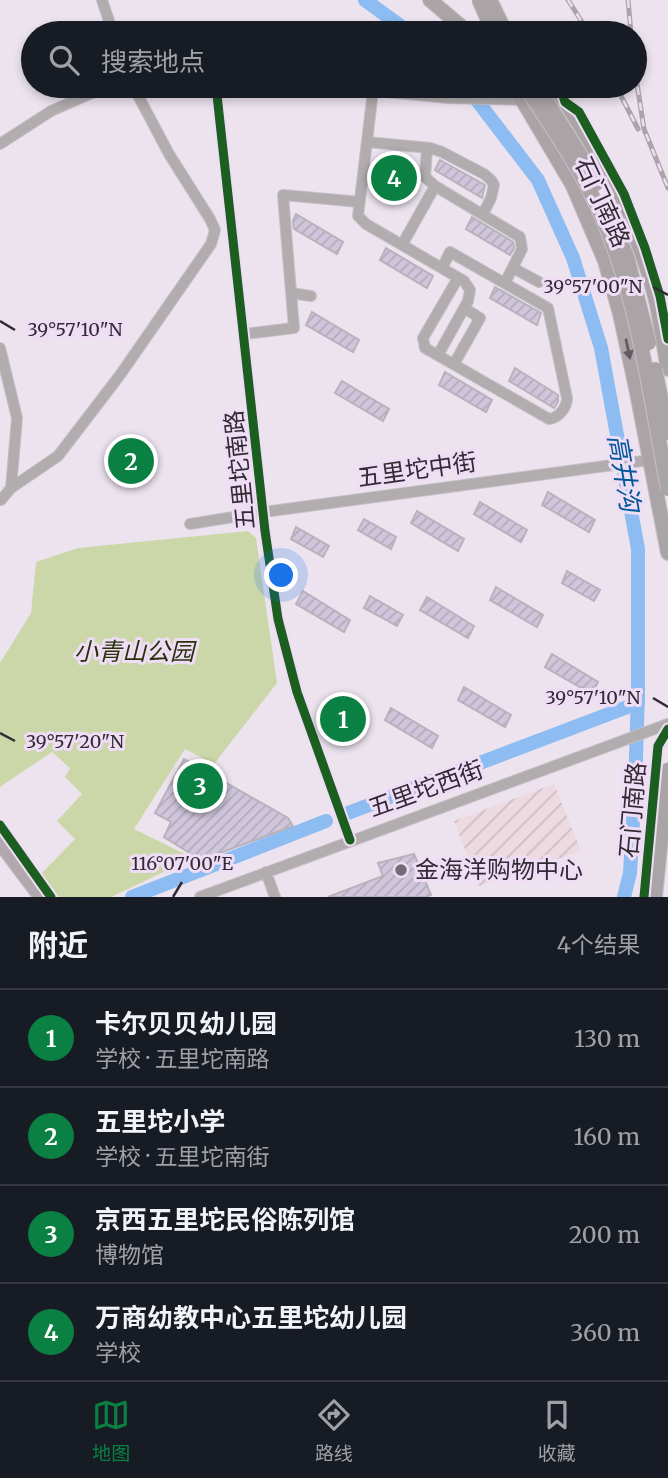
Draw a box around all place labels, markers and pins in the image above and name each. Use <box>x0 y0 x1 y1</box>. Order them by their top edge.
pin: 4 <box>371 152 417 204</box>
pin: 2 <box>108 435 154 487</box>
pin: 1 <box>320 693 366 745</box>
pin: 3 <box>177 760 223 812</box>
place label: 金海洋购物中心 <box>415 854 583 885</box>
marker: 金海洋购物中心 <box>393 862 409 878</box>

